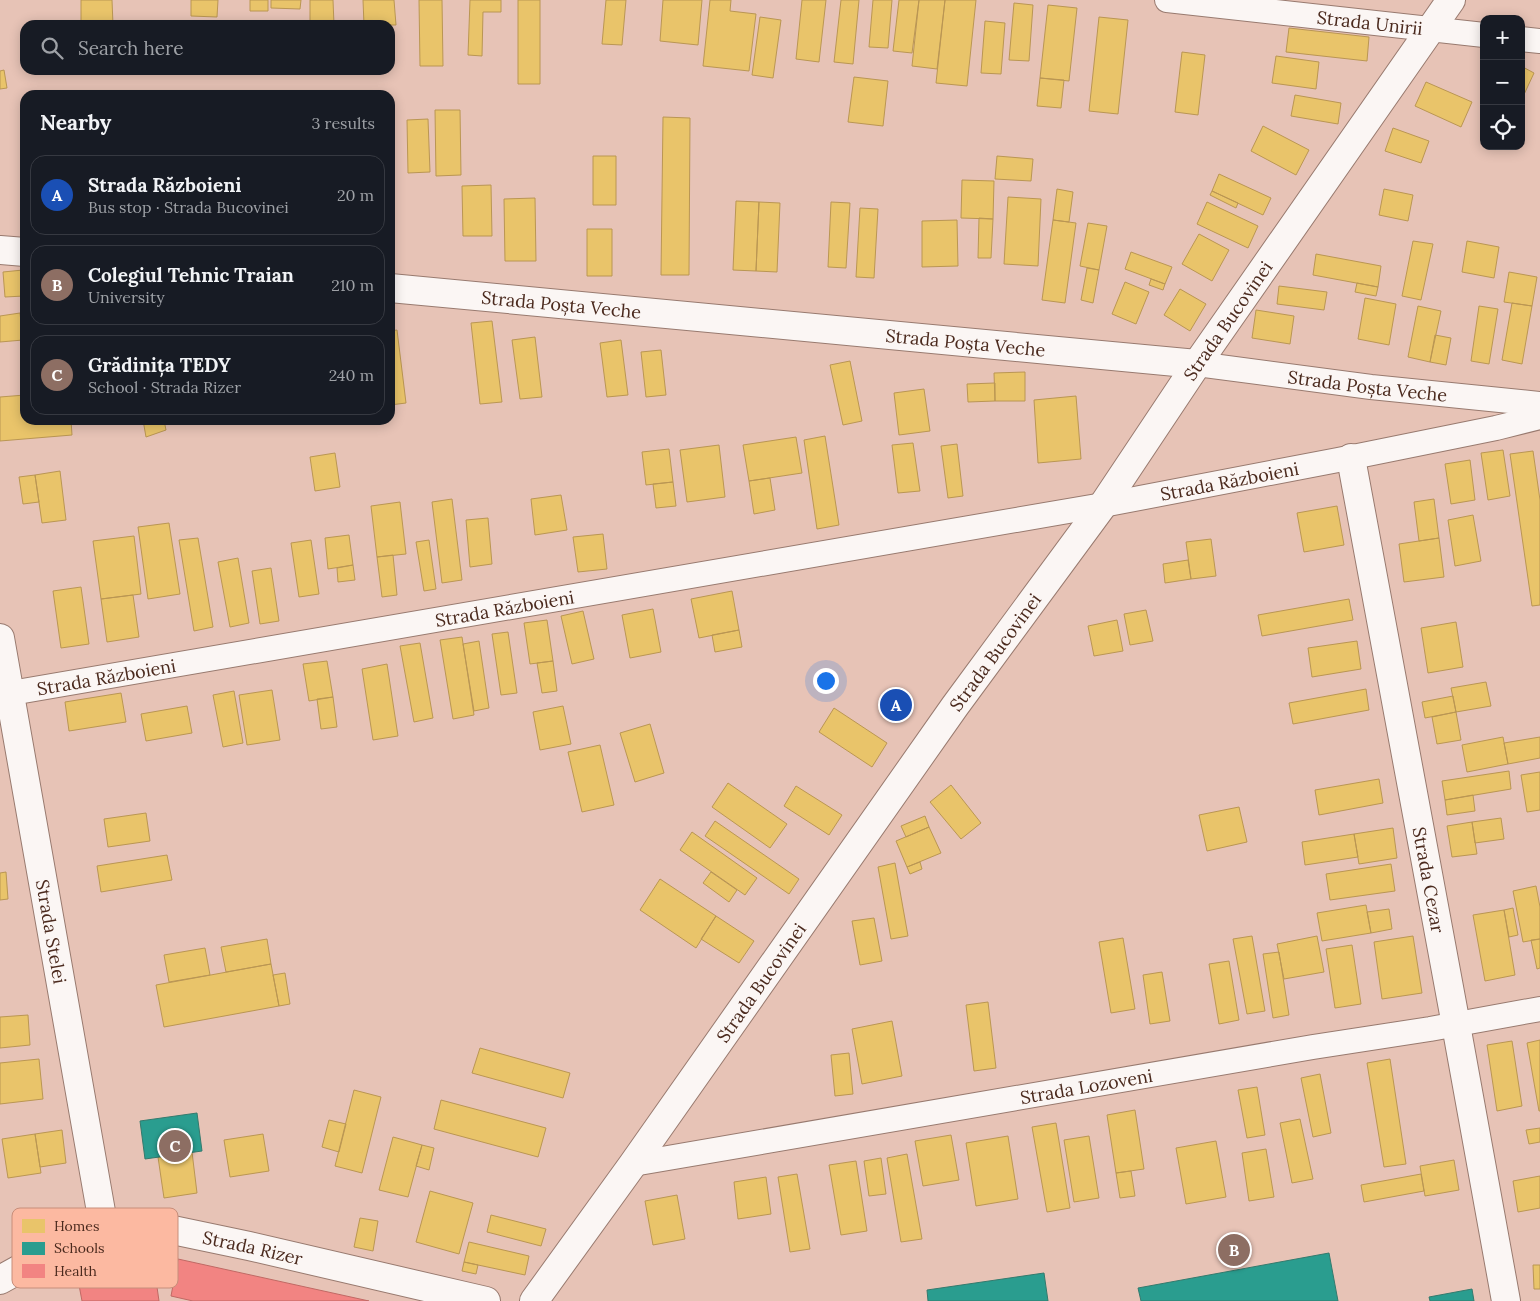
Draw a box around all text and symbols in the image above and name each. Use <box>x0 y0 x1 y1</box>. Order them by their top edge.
street label: Strada Unirii <box>1316 5 1424 40</box>
map controls <box>1480 15 1525 150</box>
button: + <box>1480 15 1525 60</box>
search box <box>20 20 395 75</box>
icon: search <box>38 34 66 62</box>
text: Search here <box>78 36 184 60</box>
button: − <box>1480 60 1525 105</box>
button: locate <box>1480 105 1525 150</box>
text: Nearby <box>40 109 111 136</box>
text: 3 results <box>311 113 375 133</box>
text: Strada Războieni <box>88 173 242 197</box>
text: A <box>52 185 62 205</box>
text: 20 m <box>337 185 374 205</box>
text: Bus stop · Strada Bucovinei <box>88 197 289 217</box>
street label: Strada Bucovinei <box>1178 256 1277 385</box>
text: Colegiul Tehnic Traian <box>88 263 294 287</box>
text: B <box>52 275 62 295</box>
text: 210 m <box>331 275 374 295</box>
street label: Strada Poșta Veche <box>480 285 642 323</box>
text: University <box>88 287 165 307</box>
street label: Strada Poșta Veche <box>885 323 1047 361</box>
text: Grădinița TEDY <box>88 353 231 377</box>
text: C <box>51 365 63 385</box>
text: 240 m <box>329 365 374 385</box>
street label: Strada Poșta Veche <box>1287 365 1449 406</box>
text: School · Strada Rizer <box>88 377 241 397</box>
street label: Strada Războieni <box>1158 456 1301 505</box>
street label: Strada Războieni <box>433 585 576 631</box>
street label: Strada Bucovinei <box>944 589 1046 715</box>
street label: Strada Războieni <box>35 653 178 700</box>
your location <box>813 668 839 694</box>
pin: A <box>880 686 912 724</box>
street label: Strada Cezar <box>1408 825 1450 935</box>
street label: Strada Stelei <box>31 878 72 985</box>
street label: Strada Bucovinei <box>711 918 810 1047</box>
street label: Strada Lozoveni <box>1018 1063 1154 1109</box>
pin: C <box>159 1127 191 1165</box>
legend <box>12 1208 178 1288</box>
text: Homes <box>54 1217 99 1235</box>
street label: Strada Rizer <box>201 1225 305 1270</box>
pin: B <box>1218 1231 1250 1269</box>
text: Schools <box>54 1239 104 1257</box>
text: Health <box>54 1262 97 1280</box>

